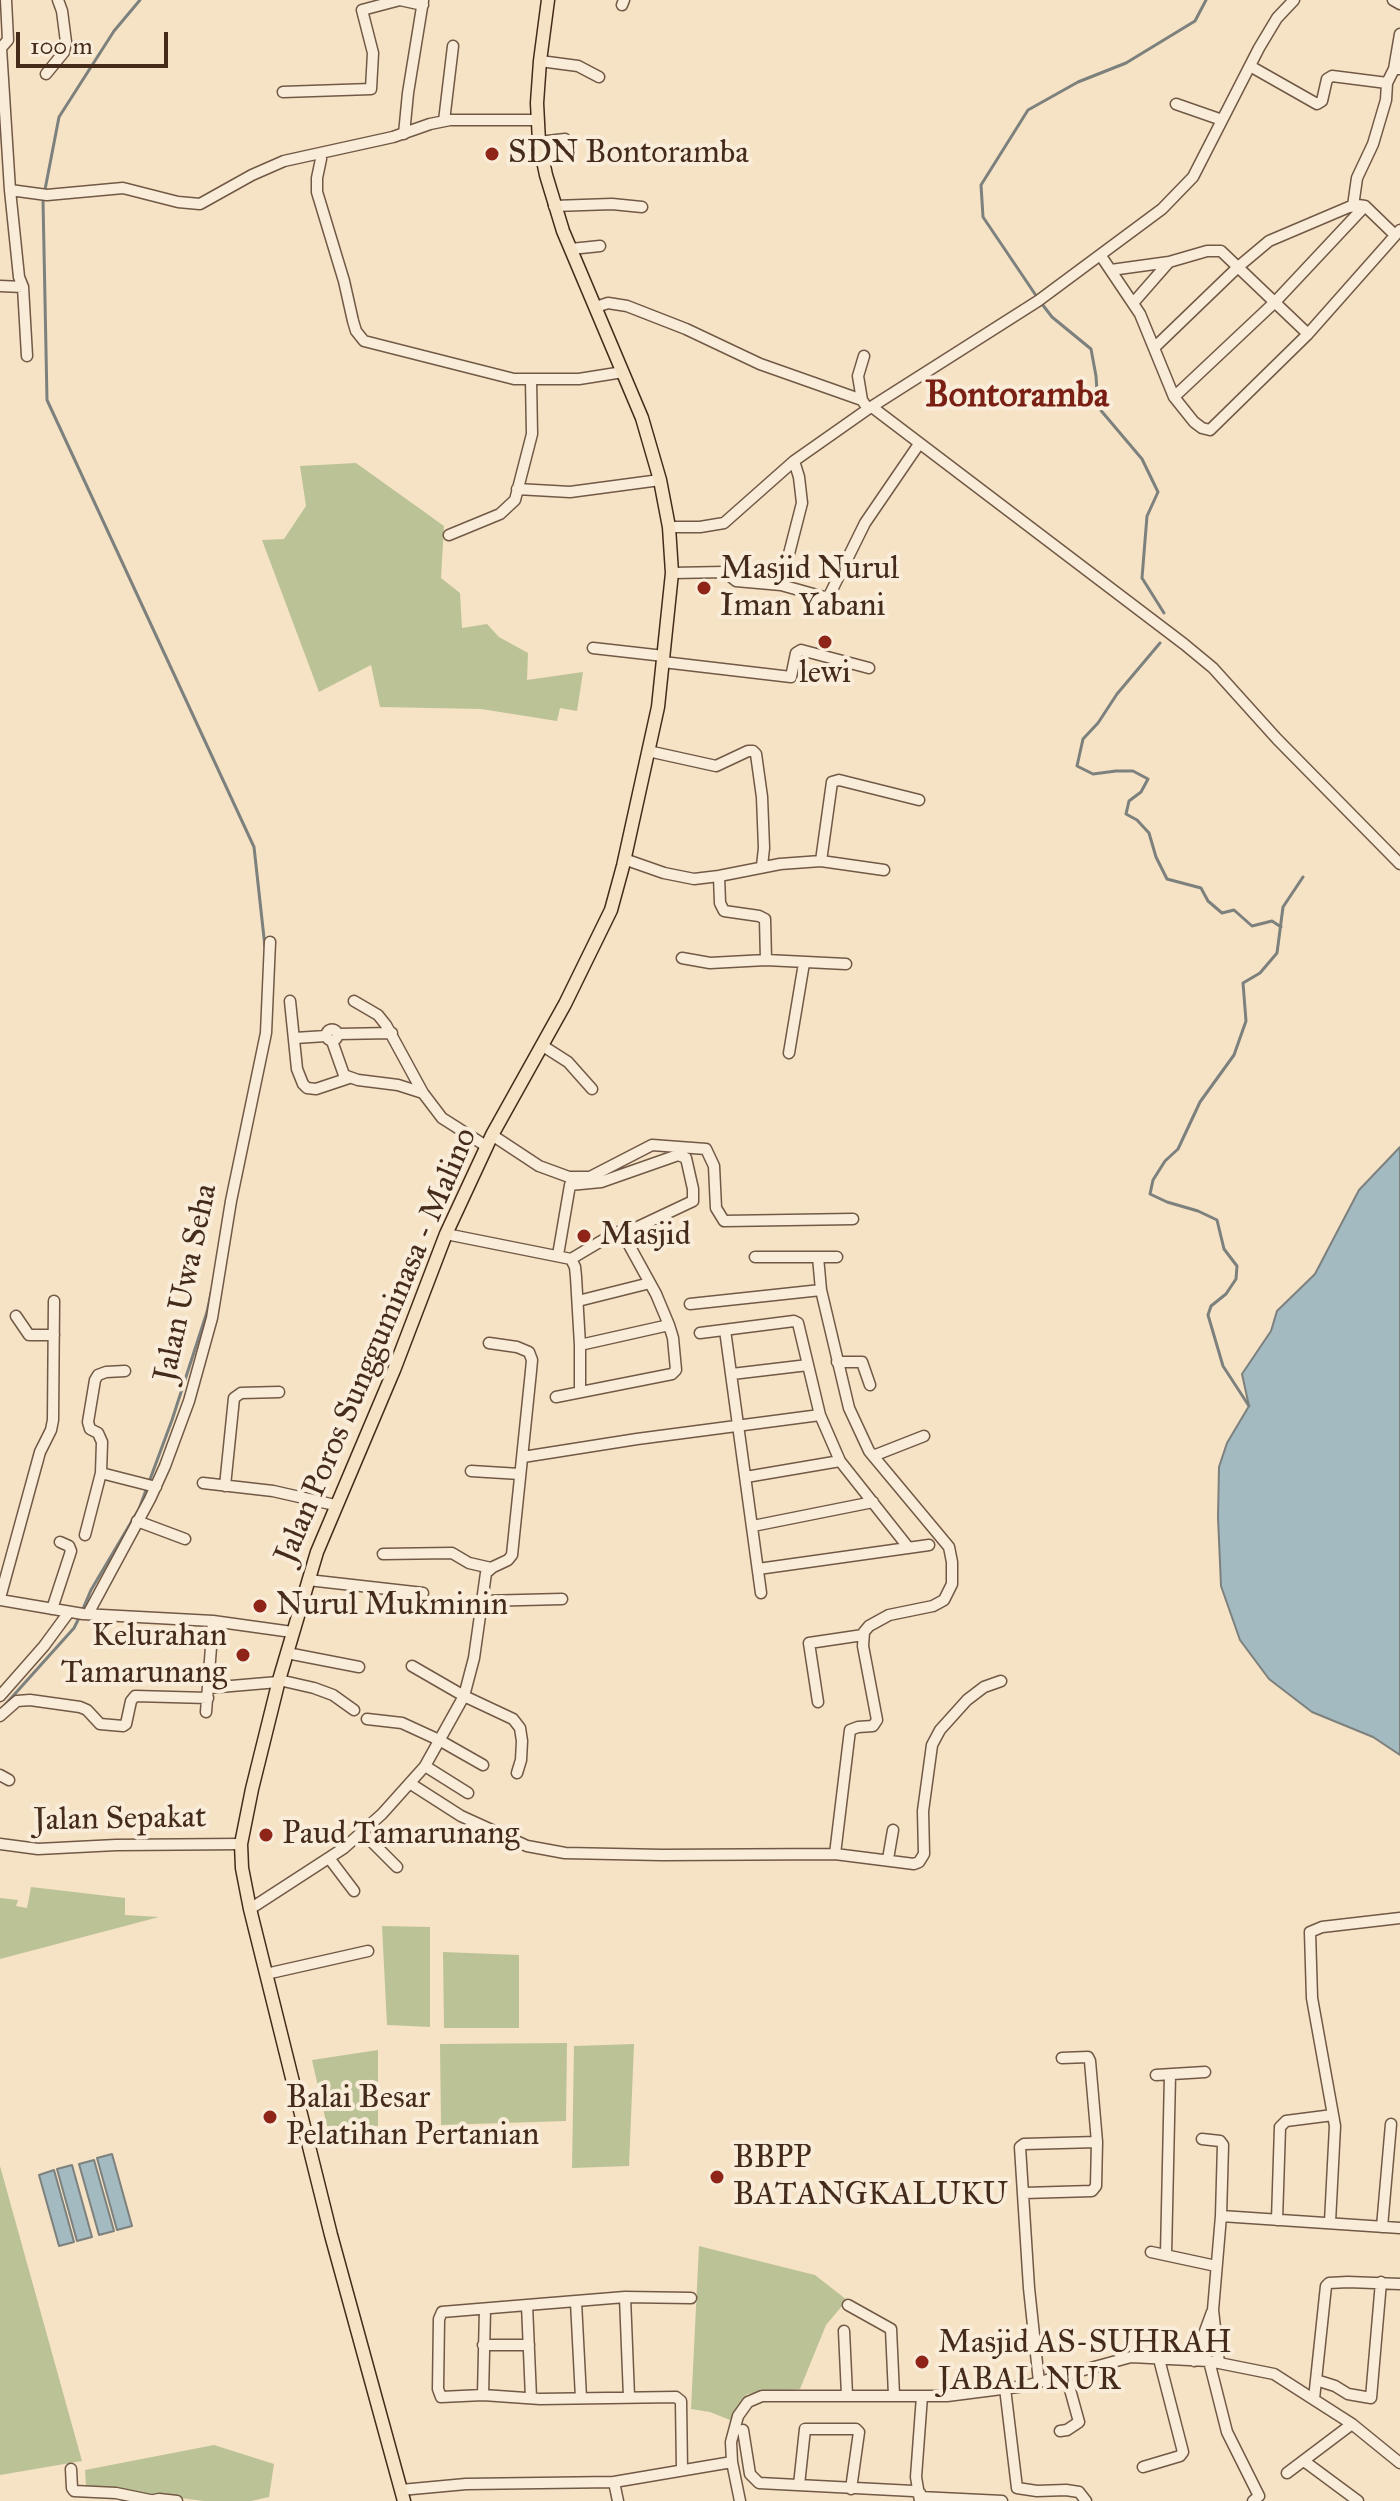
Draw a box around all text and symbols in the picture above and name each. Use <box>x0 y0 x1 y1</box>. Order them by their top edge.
scale bar <box>20 16 172 66</box>
text: 100 m <box>30 31 93 61</box>
place label: SDN Bontoramba <box>508 135 749 173</box>
marker: SDN Bontoramba <box>483 145 501 163</box>
district label: Bontoramba <box>925 375 1109 419</box>
place label: Masjid Nurul Iman Yabani <box>720 551 899 626</box>
marker: Masjid Nurul Iman Yabani <box>695 579 713 597</box>
marker: lewi <box>816 633 834 651</box>
place label: lewi <box>799 655 851 693</box>
street label: Jalan Poros Sungguminasa - Malino <box>268 1123 486 1569</box>
street label: Jalan Uwa Seha <box>147 1181 227 1385</box>
place label: Masjid <box>600 1217 691 1255</box>
marker: Masjid <box>575 1227 593 1245</box>
place label: Nurul Mukminin <box>276 1587 508 1625</box>
marker: Nurul Mukminin <box>251 1597 269 1615</box>
place label: Kelurahan Tamarunang <box>61 1618 227 1693</box>
marker: Kelurahan Tamarunang <box>234 1646 252 1664</box>
street label: Jalan Sepakat <box>33 1799 207 1841</box>
place label: Paud Tamarunang <box>282 1816 519 1854</box>
marker: Paud Tamarunang <box>257 1826 275 1844</box>
place label: Balai Besar Pelatihan Pertanian <box>286 2080 539 2155</box>
marker: Balai Besar Pelatihan Pertanian <box>261 2108 279 2126</box>
place label: BBPP BATANGKALUKU <box>733 2140 1008 2215</box>
marker: BBPP BATANGKALUKU <box>708 2168 726 2186</box>
place label: Masjid AS-SUHRAH JABAL NUR <box>938 2325 1232 2400</box>
marker: Masjid AS-SUHRAH JABAL NUR <box>913 2353 931 2371</box>

